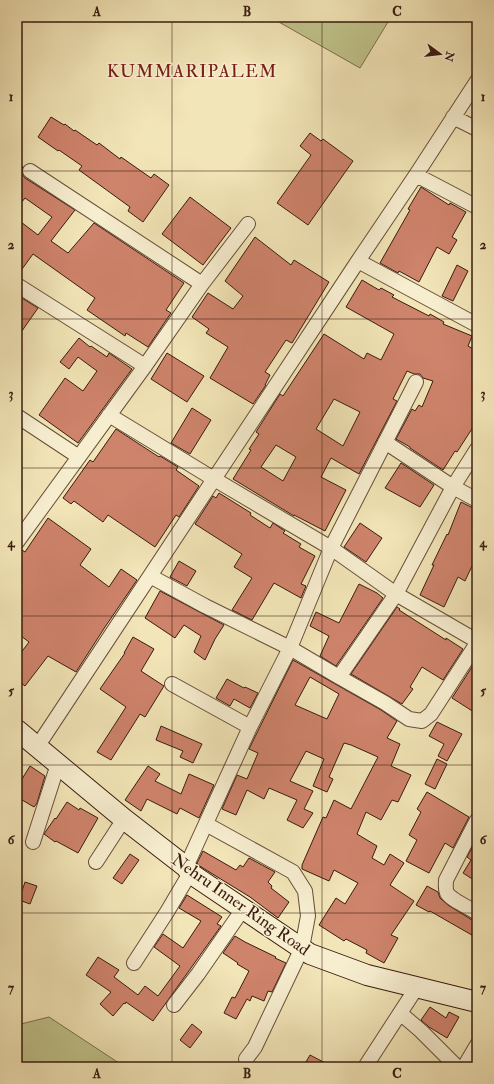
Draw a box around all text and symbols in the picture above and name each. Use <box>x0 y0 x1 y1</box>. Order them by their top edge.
text: A <box>92 4 102 20</box>
text: B <box>243 4 251 20</box>
text: C <box>392 4 402 20</box>
north arrow <box>420 34 460 74</box>
text: N <box>441 49 457 64</box>
district label: KUMMARIPALEM <box>107 60 277 83</box>
text: 1 <box>9 89 14 105</box>
text: 1 <box>481 89 486 105</box>
text: 2 <box>8 237 15 253</box>
text: 2 <box>480 237 487 253</box>
text: 3 <box>9 386 14 402</box>
text: 3 <box>481 386 486 402</box>
text: 4 <box>6 535 15 551</box>
text: 4 <box>478 535 487 551</box>
text: 5 <box>8 683 14 699</box>
text: 5 <box>480 683 486 699</box>
text: 6 <box>8 832 16 848</box>
text: 6 <box>480 832 488 848</box>
street label: Nehru Inner Ring Road <box>168 849 314 960</box>
text: 7 <box>8 980 15 996</box>
text: 7 <box>480 980 487 996</box>
text: A <box>92 1066 102 1082</box>
text: B <box>243 1066 251 1082</box>
text: C <box>392 1066 402 1082</box>

